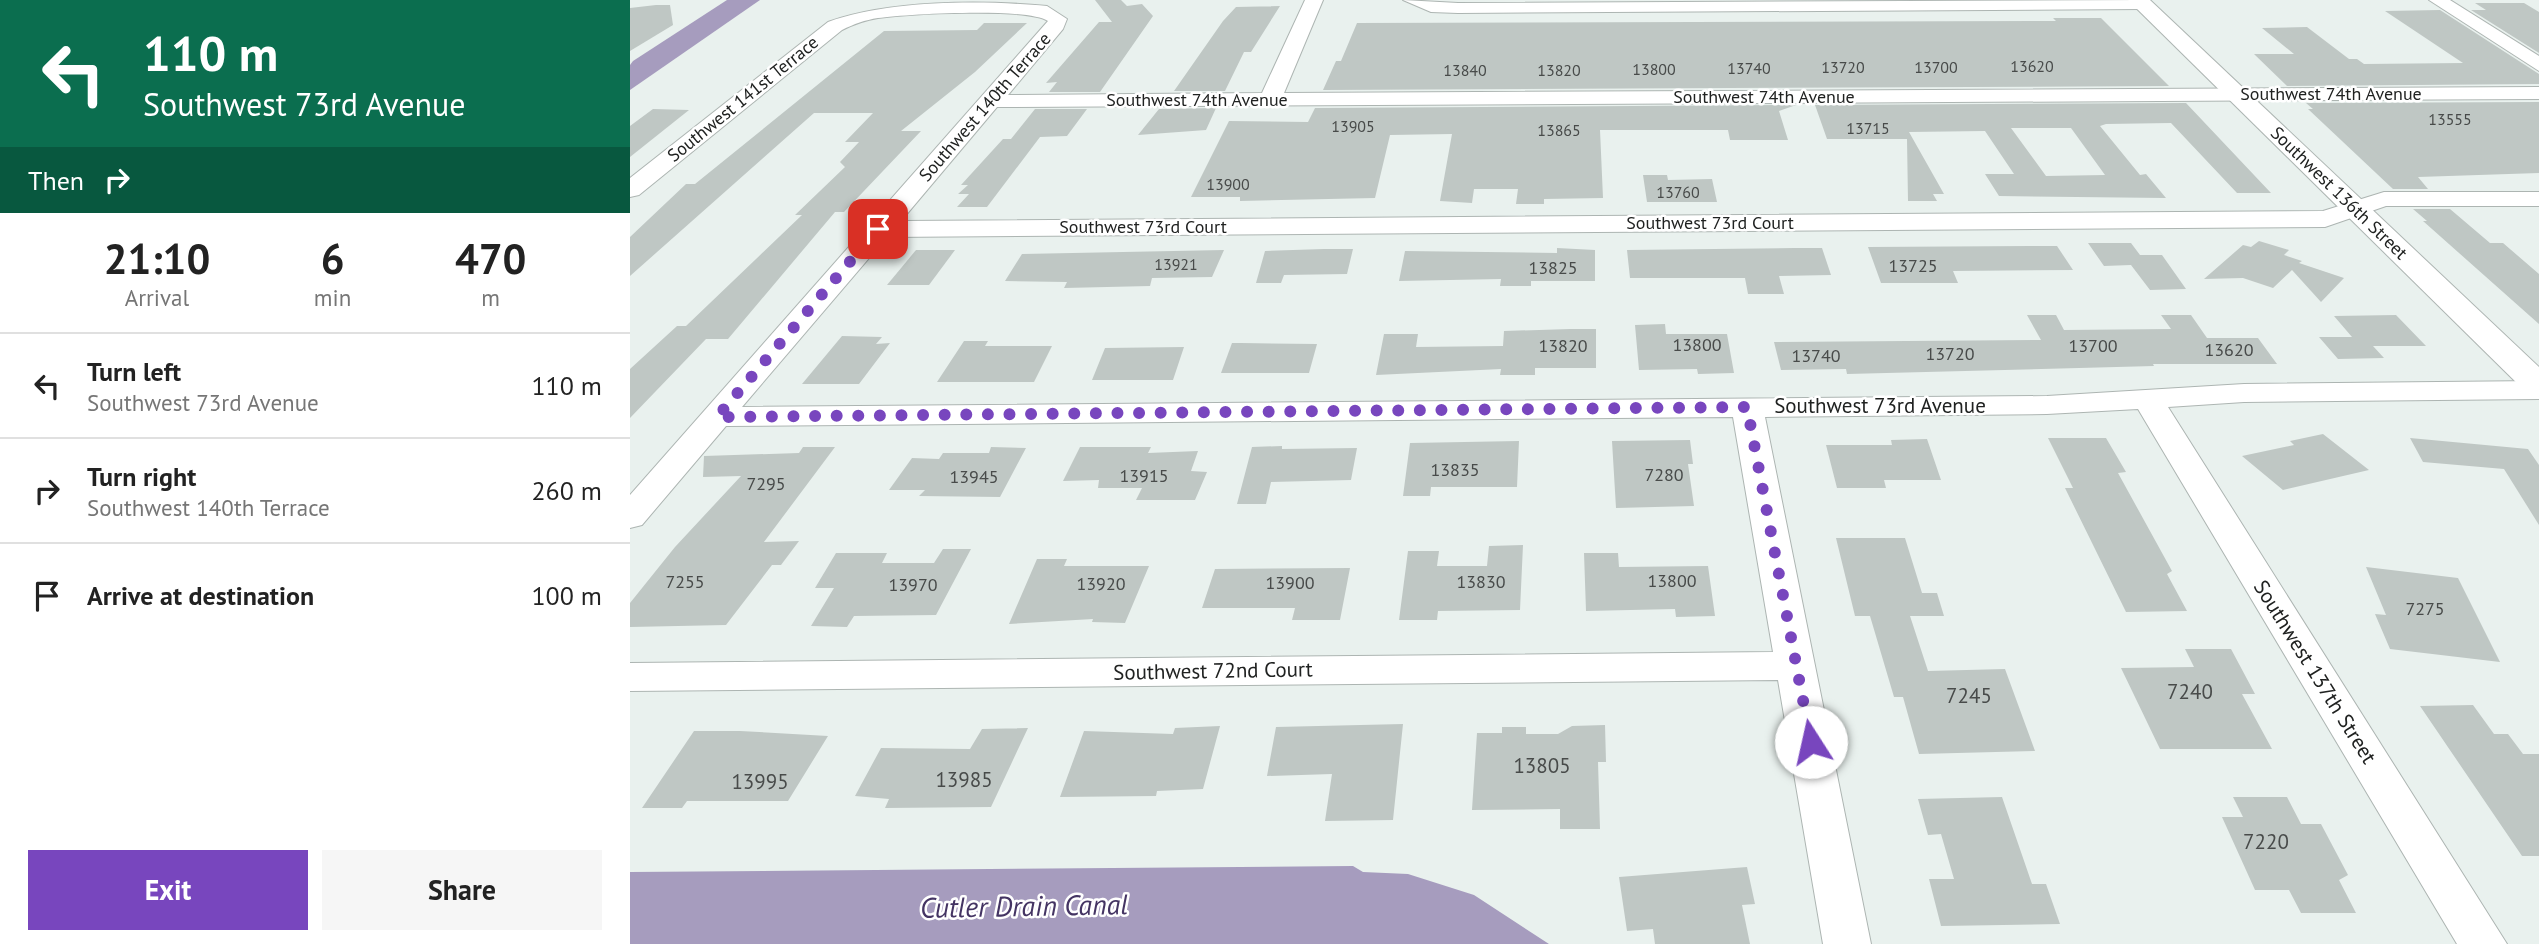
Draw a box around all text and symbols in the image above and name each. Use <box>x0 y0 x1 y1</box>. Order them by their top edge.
text: 110 m <box>143 21 278 85</box>
street label: Southwest 140th Terrace <box>914 27 1056 186</box>
icon: left <box>28 28 119 119</box>
street label: Southwest 141st Terrace <box>662 31 823 167</box>
house number: 13620 <box>2010 56 2054 76</box>
house number: 13720 <box>1821 57 1865 77</box>
house number: 13700 <box>1914 57 1958 77</box>
house number: 13740 <box>1727 58 1771 78</box>
house number: 13800 <box>1632 59 1676 79</box>
house number: 13840 <box>1443 60 1487 80</box>
house number: 13820 <box>1537 60 1581 80</box>
street label: Southwest 74th Avenue <box>2240 82 2422 105</box>
text: Southwest 73rd Avenue <box>143 83 465 125</box>
street label: Southwest 74th Avenue <box>1673 85 1855 108</box>
street label: Southwest 74th Avenue <box>1106 88 1288 111</box>
house number: 13555 <box>2428 109 2472 129</box>
house number: 13905 <box>1331 116 1375 136</box>
house number: 13715 <box>1846 118 1890 138</box>
house number: 13865 <box>1537 120 1581 140</box>
street label: Southwest 136th Street <box>2266 121 2413 264</box>
icon: right <box>98 161 136 199</box>
text: Then <box>28 164 84 197</box>
house number: 13900 <box>1206 174 1250 194</box>
house number: 13760 <box>1656 182 1700 202</box>
pin <box>848 199 908 259</box>
icon: arrive <box>859 210 897 248</box>
street label: Southwest 73rd Court <box>1626 211 1794 234</box>
street label: Southwest 73rd Court <box>1059 215 1227 238</box>
text: 21:10 <box>104 231 210 286</box>
text: 6 <box>321 231 344 286</box>
text: 470 <box>455 231 526 286</box>
house number: 13921 <box>1154 254 1198 274</box>
house number: 13725 <box>1888 254 1938 277</box>
house number: 13825 <box>1528 256 1578 279</box>
text: Arrival <box>125 283 189 312</box>
text: min <box>314 283 351 312</box>
text: m <box>481 283 500 312</box>
house number: 13800 <box>1672 333 1722 356</box>
house number: 13820 <box>1538 334 1588 357</box>
house number: 13700 <box>2068 334 2118 357</box>
house number: 13620 <box>2204 338 2254 361</box>
house number: 13720 <box>1925 342 1975 365</box>
house number: 13740 <box>1791 344 1841 367</box>
text: Turn left <box>87 355 181 388</box>
icon: left <box>28 367 66 405</box>
text: 110 m <box>531 369 602 402</box>
text: Southwest 73rd Avenue <box>87 388 319 417</box>
street label: Southwest 73rd Avenue <box>1774 392 1986 419</box>
house number: 13835 <box>1430 458 1480 481</box>
text: Turn right <box>87 460 196 493</box>
house number: 7280 <box>1644 463 1684 486</box>
house number: 13915 <box>1119 464 1169 487</box>
house number: 13945 <box>949 465 999 488</box>
icon: right <box>28 472 66 510</box>
house number: 7295 <box>746 472 786 495</box>
text: 260 m <box>531 474 602 507</box>
text: Southwest 140th Terrace <box>87 493 330 522</box>
house number: 13800 <box>1647 569 1697 592</box>
house number: 7255 <box>665 570 705 593</box>
house number: 13830 <box>1456 570 1506 593</box>
house number: 13900 <box>1265 571 1315 594</box>
house number: 13920 <box>1076 572 1126 595</box>
house number: 13970 <box>888 573 938 596</box>
street label: Southwest 137th Street <box>2248 575 2383 769</box>
icon: arrive <box>28 577 66 615</box>
text: Arrive at destination <box>87 579 314 612</box>
text: 100 m <box>531 579 602 612</box>
house number: 7275 <box>2405 597 2445 620</box>
street label: Southwest 72nd Court <box>1113 655 1313 686</box>
house number: 7240 <box>2167 678 2213 705</box>
house number: 7245 <box>1946 682 1992 709</box>
position arrow <box>1774 705 1848 779</box>
house number: 13805 <box>1513 752 1571 779</box>
house number: 13985 <box>935 766 993 793</box>
house number: 13995 <box>731 768 789 795</box>
house number: 7220 <box>2243 828 2289 855</box>
button: Exit <box>28 850 308 930</box>
button: Share <box>322 850 602 930</box>
water label: Cutler Drain Canal <box>920 885 1129 926</box>

